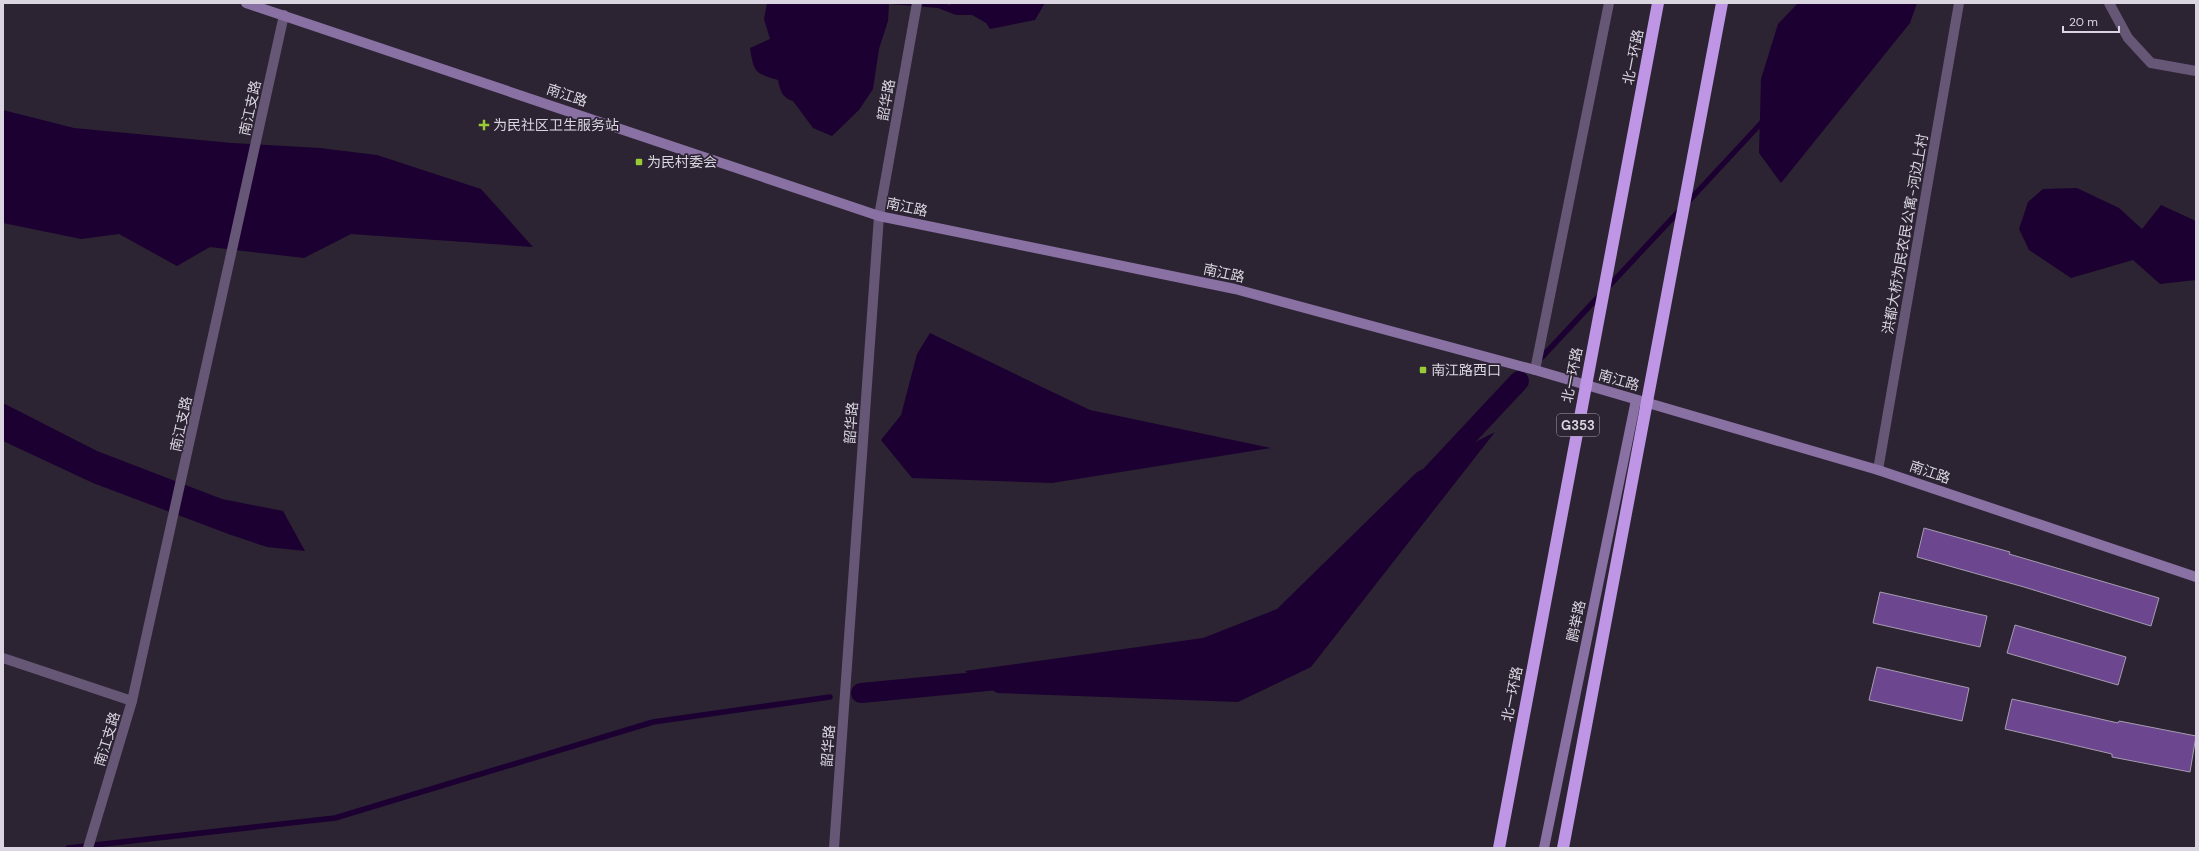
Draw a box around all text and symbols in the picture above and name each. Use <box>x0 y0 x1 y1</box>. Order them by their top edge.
scale bar <box>2063 8 2119 34</box>
text: 20 m <box>2069 14 2098 30</box>
street label: 北一环路 <box>1619 28 1647 86</box>
street label: 韶华路 <box>873 78 899 122</box>
street label: 南江支路 <box>235 79 265 137</box>
street label: 南江路 <box>544 80 590 110</box>
place label: 为民社区卫生服务站 <box>493 116 619 134</box>
marker: 为民社区卫生服务站 <box>478 119 490 131</box>
street label: 洪都大桥为民农民公寓-河边上村 <box>1878 132 1932 336</box>
place label: 为民村委会 <box>647 153 717 171</box>
marker: 为民村委会 <box>634 157 644 167</box>
street label: 南江路 <box>885 194 929 220</box>
street label: 南江路 <box>1202 260 1246 286</box>
street label: 北一环路 <box>1558 346 1586 404</box>
place label: 南江路西口 <box>1431 361 1501 379</box>
marker: 南江路西口 <box>1418 365 1428 375</box>
street label: 南江路 <box>1596 366 1642 394</box>
street label: 南江支路 <box>166 395 196 453</box>
street label: 韶华路 <box>841 401 861 445</box>
road number: G353 <box>1557 414 1599 436</box>
street label: 南江路 <box>1907 457 1953 487</box>
street label: 鹏举路 <box>1563 599 1589 643</box>
street label: 北一环路 <box>1498 665 1526 723</box>
street label: 南江支路 <box>90 710 124 768</box>
street label: 韶华路 <box>818 724 838 768</box>

